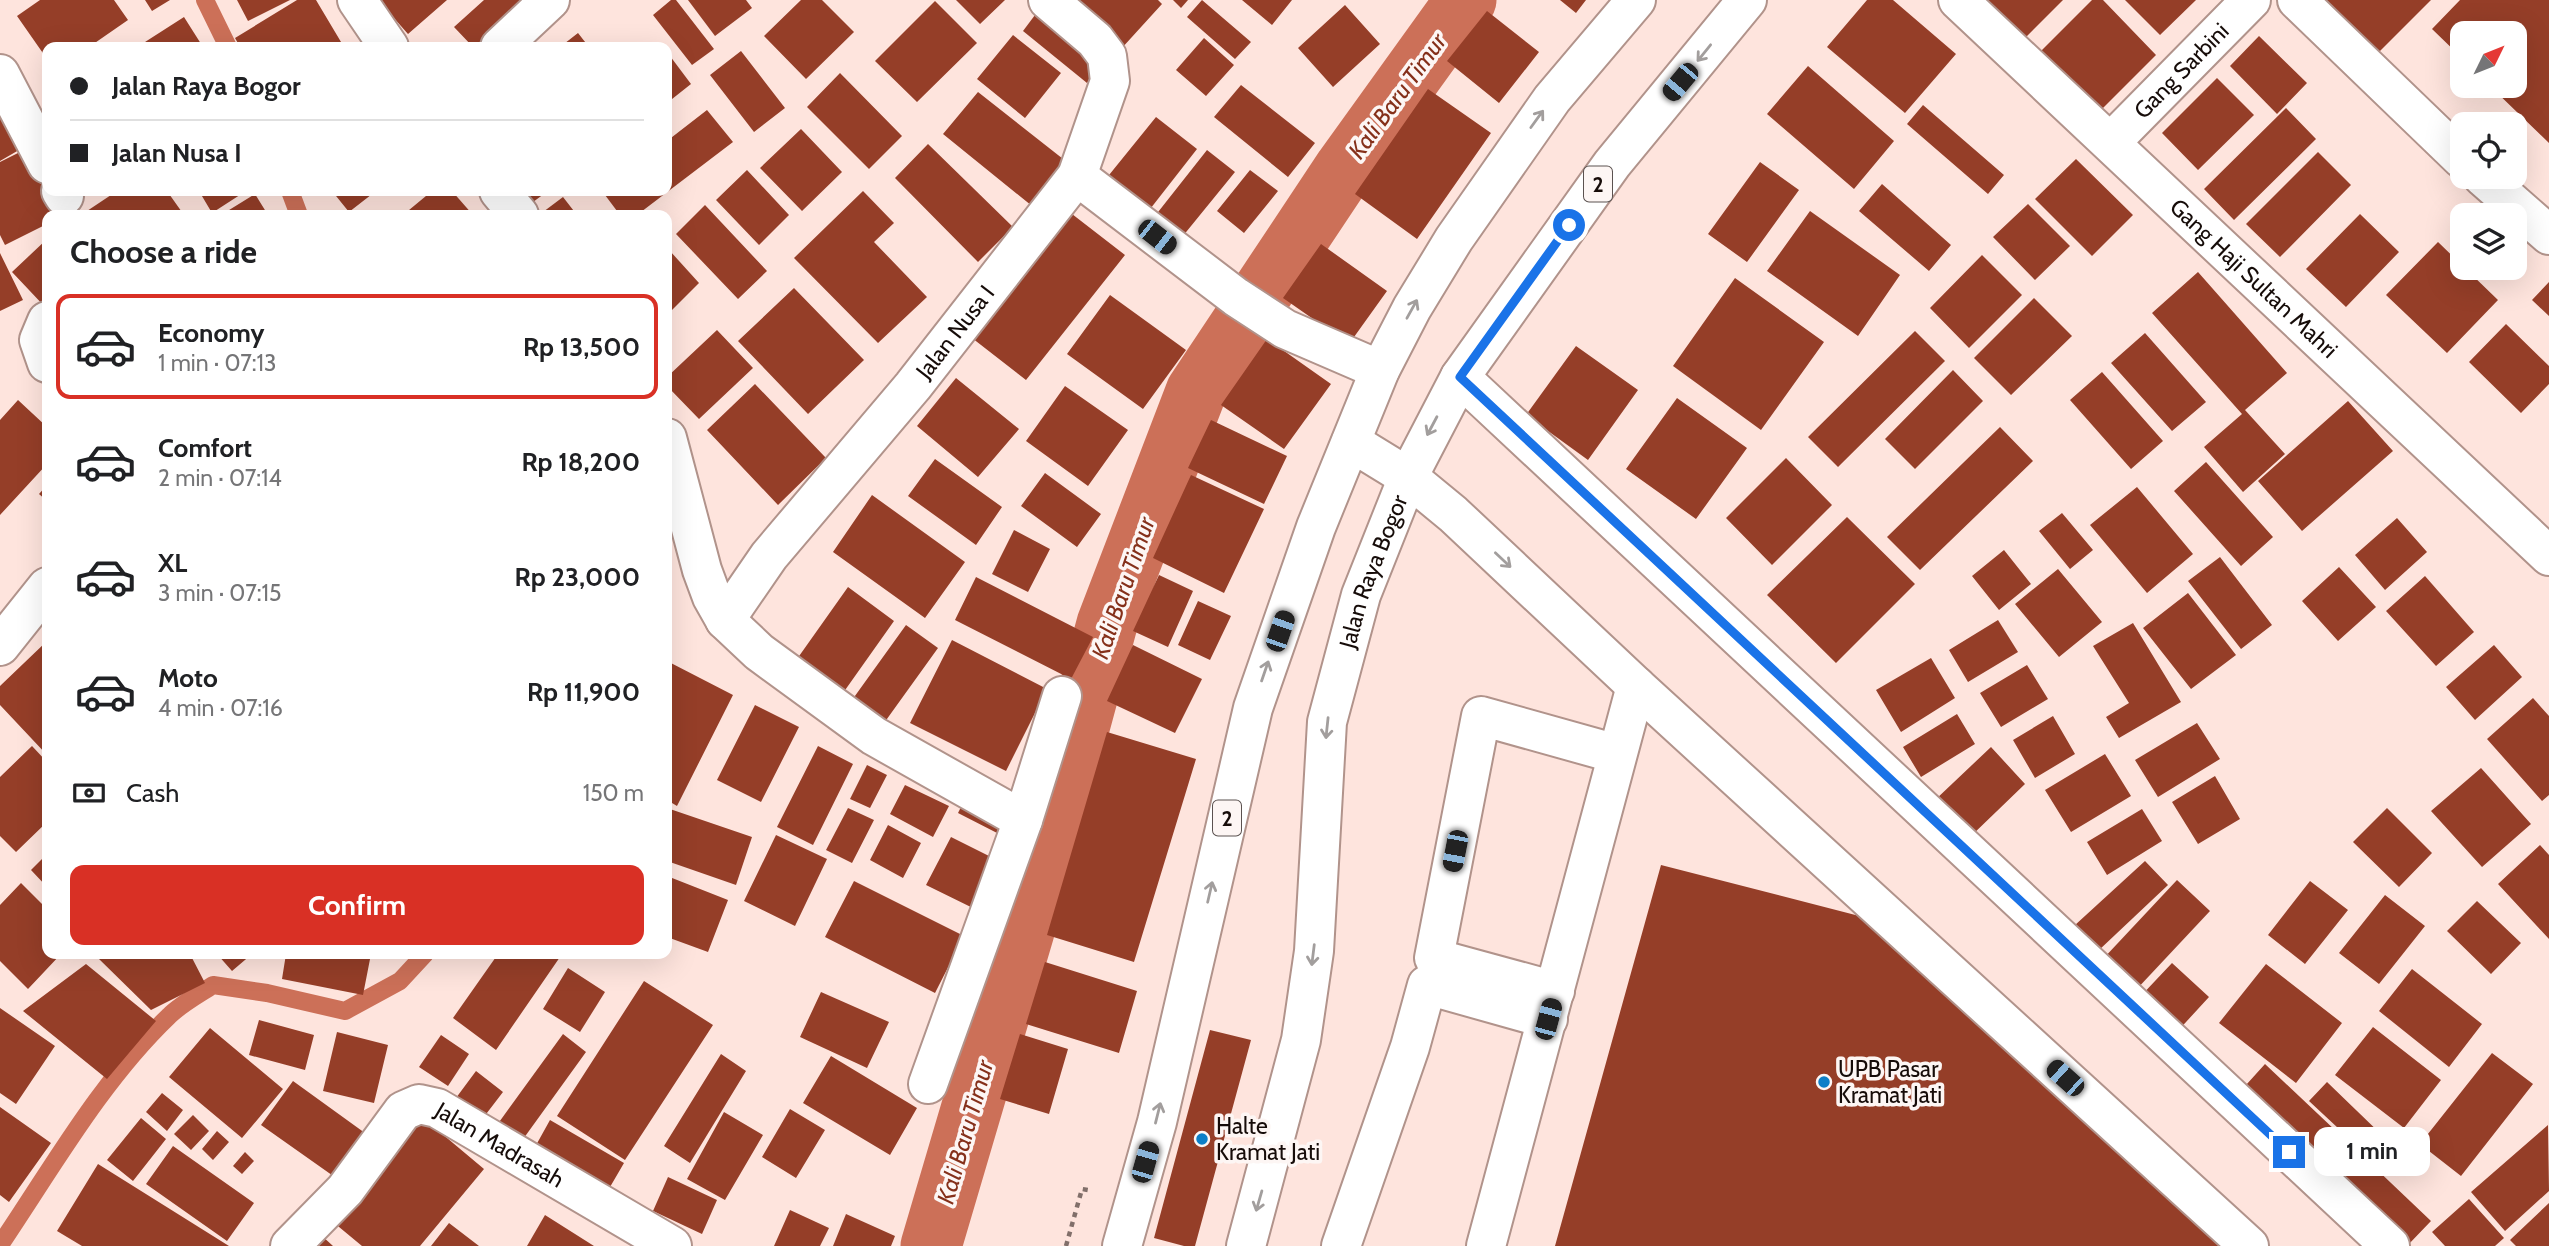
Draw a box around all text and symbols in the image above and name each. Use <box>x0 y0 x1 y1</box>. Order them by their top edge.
street label: Gang Sarbini <box>2128 17 2234 124</box>
north arrow <box>2450 21 2527 98</box>
map controls <box>2450 21 2527 280</box>
water label: Kali Baru Timur <box>1342 26 1453 164</box>
one-way arrow <box>1696 43 1712 61</box>
car <box>1659 59 1702 105</box>
text: Jalan Raya Bogor <box>112 70 301 102</box>
one-way arrow <box>1529 110 1544 129</box>
button: locate <box>2450 112 2527 189</box>
text: Jalan Nusa I <box>112 137 242 169</box>
road number: 2 <box>1584 166 1612 202</box>
street label: Gang Haji Sultan Mahri <box>2164 193 2343 364</box>
button: layers <box>2450 203 2527 280</box>
route start <box>1553 209 1585 241</box>
car <box>1134 216 1181 258</box>
text: Choose a ride <box>70 232 257 271</box>
street label: Jalan Nusa I <box>909 280 1000 385</box>
one-way arrow <box>1406 299 1419 320</box>
icon: car <box>74 315 137 378</box>
text: Economy <box>158 317 264 349</box>
text: Rp 13,500 <box>523 331 640 363</box>
text: 1 min · 07:13 <box>158 349 277 377</box>
one-way arrow <box>1425 415 1439 436</box>
icon: car <box>74 430 137 493</box>
text: Comfort <box>158 432 252 464</box>
text: Rp 18,200 <box>521 446 640 478</box>
text: 2 min · 07:14 <box>158 464 282 492</box>
street label: Jalan Raya Bogor <box>1333 490 1414 652</box>
water label: Kali Baru Timur <box>1085 512 1161 663</box>
icon: car <box>74 545 137 608</box>
text: XL <box>158 547 187 579</box>
one-way arrow <box>1494 552 1511 569</box>
text: Rp 23,000 <box>515 561 640 593</box>
text: 3 min · 07:15 <box>158 579 281 607</box>
car <box>1264 608 1297 654</box>
icon: car <box>74 660 137 723</box>
one-way arrow <box>1260 661 1273 683</box>
text: Moto <box>158 662 218 694</box>
text: Rp 11,900 <box>527 676 640 708</box>
text: 4 min · 07:16 <box>158 694 283 722</box>
one-way arrow <box>1321 717 1334 739</box>
icon: cash <box>70 774 108 812</box>
text: Cash <box>126 777 179 809</box>
text: 150 m <box>583 779 644 807</box>
road number: 2 <box>1213 800 1241 836</box>
car <box>1441 828 1470 874</box>
button: Confirm <box>70 865 644 945</box>
one-way arrow <box>1204 881 1217 904</box>
one-way arrow <box>1307 944 1320 966</box>
car <box>1533 996 1564 1042</box>
water label: Kali Baru Timur <box>931 1055 1000 1207</box>
place label: UPB Pasar Kramat Jati <box>1838 1055 1942 1109</box>
car <box>2043 1056 2088 1100</box>
marker: UPB Pasar Kramat Jati <box>1816 1074 1832 1090</box>
street label: Jalan Madrasah <box>429 1096 569 1193</box>
one-way arrow <box>1152 1102 1166 1125</box>
place label: Halte Kramat Jati <box>1216 1112 1320 1166</box>
callout: 1 min <box>2314 1128 2429 1176</box>
marker: Halte Kramat Jati <box>1194 1131 1210 1147</box>
route end <box>2273 1136 2305 1168</box>
text: 1 min <box>2346 1137 2398 1165</box>
car <box>1130 1139 1161 1185</box>
one-way arrow <box>1251 1190 1264 1212</box>

